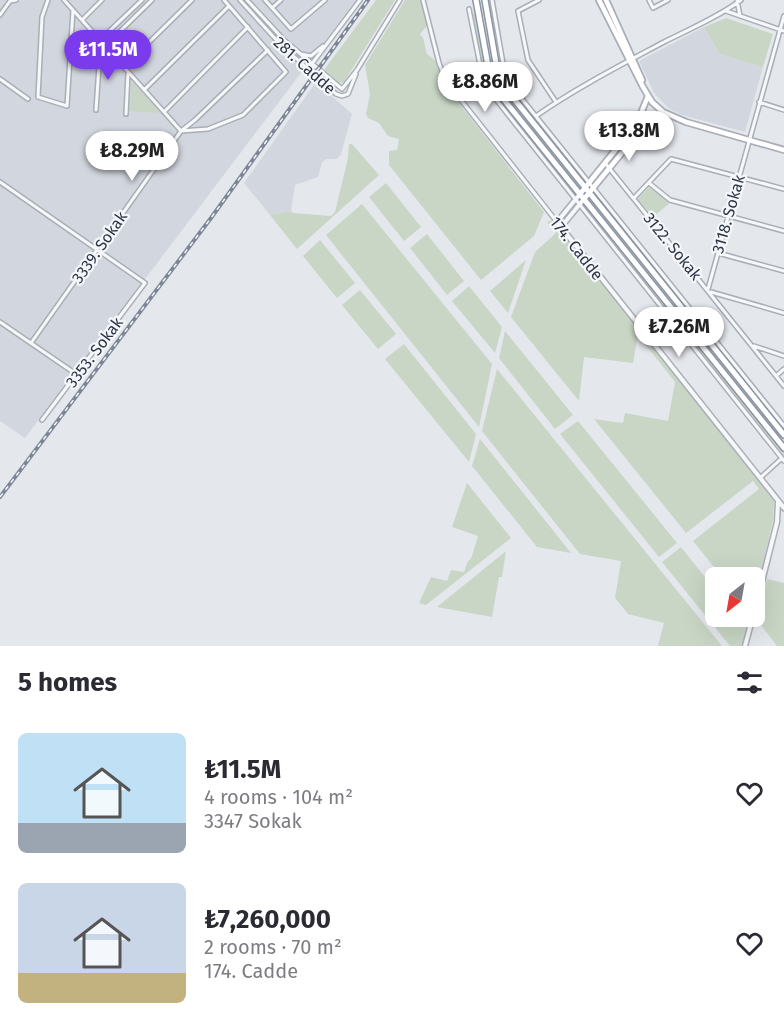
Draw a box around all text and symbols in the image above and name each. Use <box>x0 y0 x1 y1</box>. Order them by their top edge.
pin: ₺11.5M <box>59 30 157 81</box>
street label: 281. Cadde <box>270 33 339 98</box>
text: ₺11.5M <box>78 37 138 61</box>
pin: ₺8.86M <box>436 62 534 113</box>
text: ₺8.86M <box>452 69 518 93</box>
pin: ₺13.8M <box>580 111 678 162</box>
text: ₺13.8M <box>598 118 660 142</box>
pin: ₺8.29M <box>83 131 181 182</box>
text: ₺8.29M <box>99 138 165 162</box>
street label: 3118. Sokak <box>708 172 749 256</box>
street label: 3339. Sokak <box>68 207 132 287</box>
street label: 3122. Sokak <box>640 209 706 285</box>
street label: 174. Cadde <box>546 213 607 284</box>
pin: ₺7.26M <box>630 307 728 358</box>
street label: 3353. Sokak <box>62 313 127 391</box>
text: ₺7.26M <box>648 314 710 338</box>
north arrow <box>705 567 765 627</box>
map controls <box>705 567 765 627</box>
icon: filters <box>733 666 766 699</box>
text: 5 homes <box>18 667 117 698</box>
text: ₺11.5M <box>204 754 281 785</box>
icon: home <box>66 757 138 829</box>
icon: heart <box>733 777 766 810</box>
text: 4 rooms · 104 m² <box>204 785 353 809</box>
text: 3347 Sokak <box>204 809 302 833</box>
text: ₺7,260,000 <box>204 904 331 935</box>
icon: home <box>66 907 138 979</box>
icon: heart <box>733 927 766 960</box>
text: 2 rooms · 70 m² <box>204 935 342 959</box>
text: 174. Cadde <box>204 959 298 983</box>

